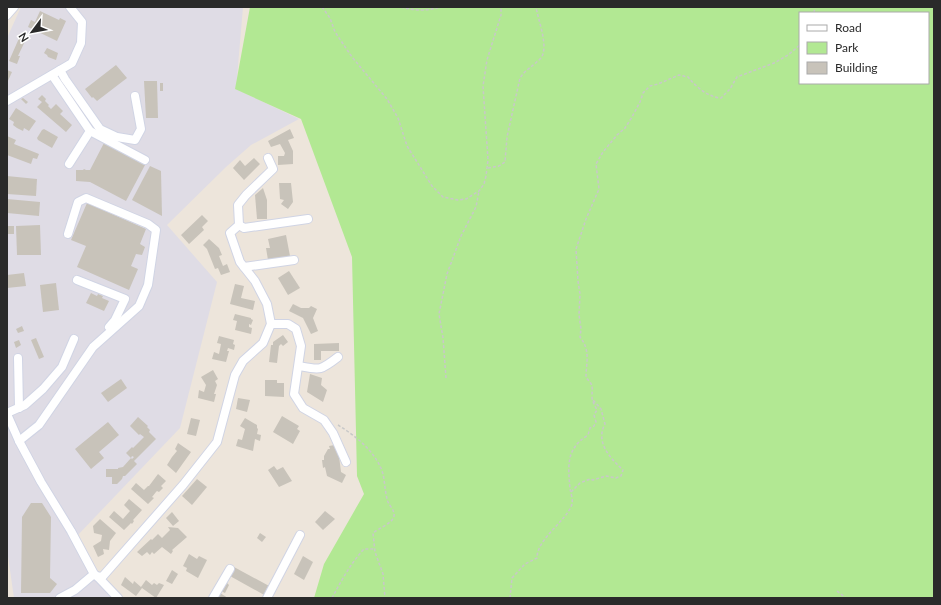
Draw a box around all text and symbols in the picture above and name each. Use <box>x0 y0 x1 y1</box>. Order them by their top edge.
north arrow <box>12 12 52 52</box>
legend <box>799 12 929 84</box>
text: Road <box>835 20 862 35</box>
text: N <box>15 31 31 45</box>
text: Park <box>835 40 859 55</box>
text: Building <box>835 60 878 75</box>

